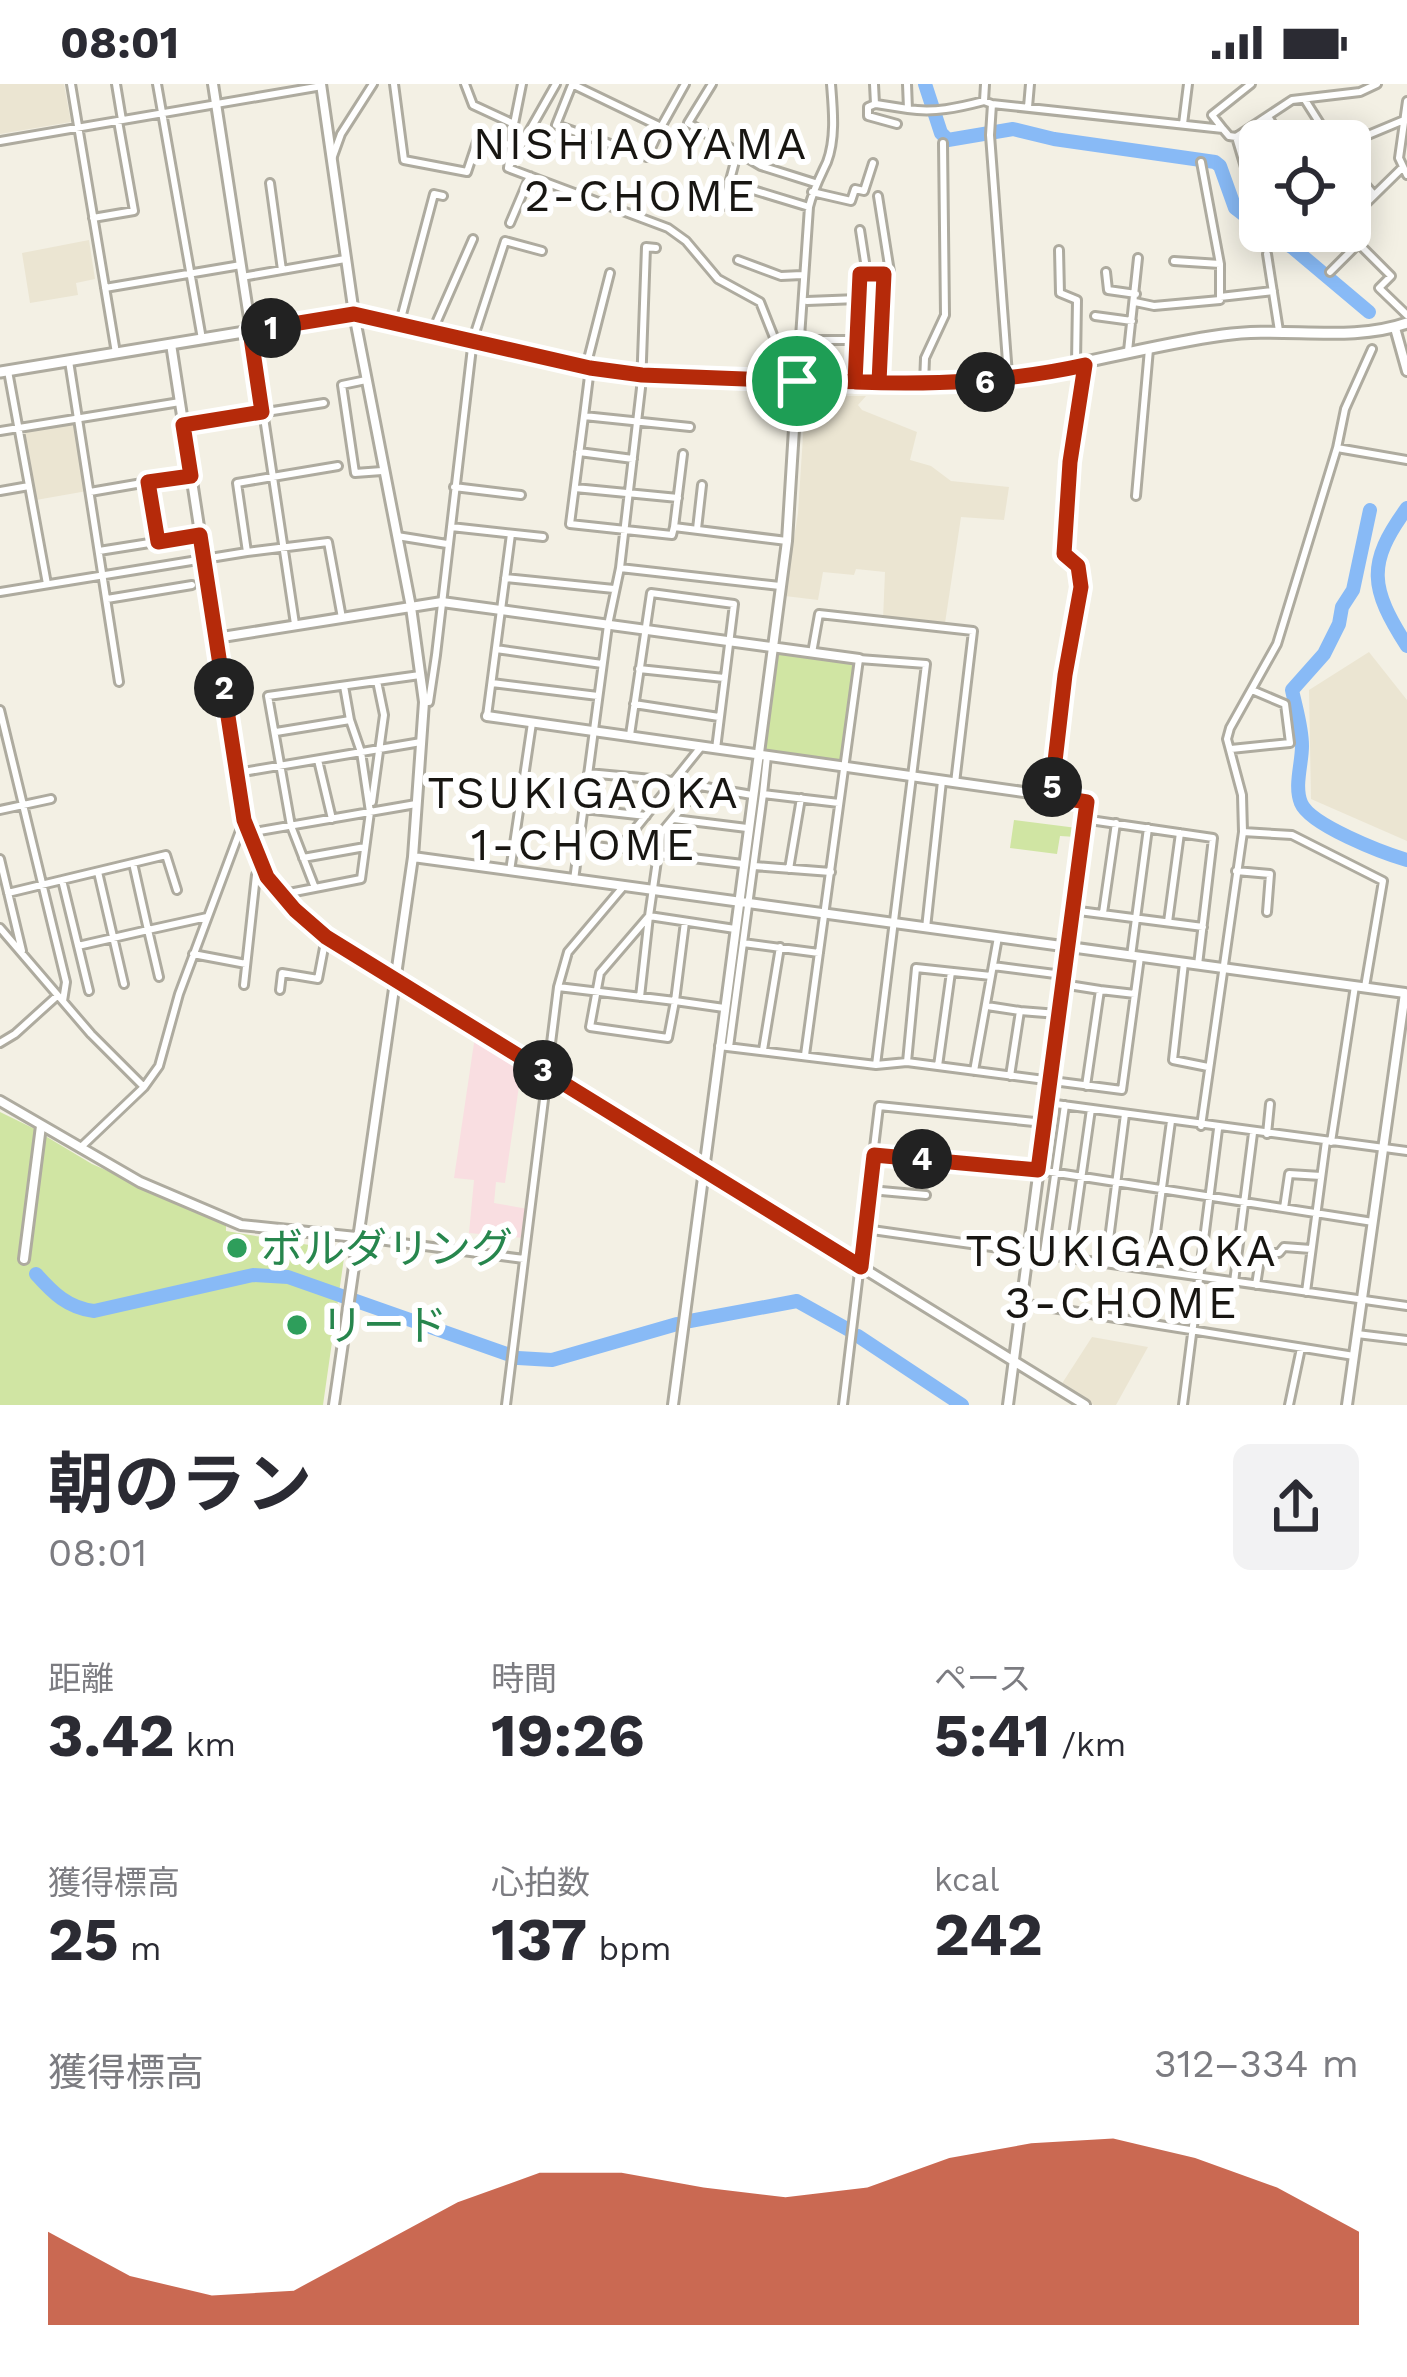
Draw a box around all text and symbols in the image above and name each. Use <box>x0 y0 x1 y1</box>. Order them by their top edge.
text: 08:01 <box>60 16 179 69</box>
district label: NISHIAOYAMA 2-CHOME <box>473 117 809 222</box>
map controls <box>1239 120 1371 252</box>
button: locate <box>1239 120 1371 252</box>
pin: 1 <box>241 298 301 358</box>
text: 1 <box>264 308 278 347</box>
pin <box>746 330 848 432</box>
icon: arrive <box>764 348 830 414</box>
pin: 6 <box>955 352 1015 412</box>
text: 6 <box>975 362 995 401</box>
pin: 2 <box>194 658 254 718</box>
text: 2 <box>214 668 234 707</box>
pin: 5 <box>1022 757 1082 817</box>
district label: TSUKIGAOKA 1-CHOME <box>427 766 741 871</box>
text: 5 <box>1042 767 1062 806</box>
pin: 3 <box>513 1040 573 1100</box>
text: 3 <box>533 1050 553 1089</box>
pin: 4 <box>892 1129 952 1189</box>
text: 4 <box>911 1139 933 1178</box>
place label: ボルダリング <box>261 1224 513 1273</box>
district label: TSUKIGAOKA 3-CHOME <box>965 1224 1279 1329</box>
marker: ボルダリング <box>224 1235 250 1261</box>
place label: リード <box>321 1301 447 1350</box>
marker: リード <box>284 1312 310 1338</box>
button: share <box>1233 1444 1359 1570</box>
text: 朝のラン <box>48 1446 312 1523</box>
text: 08:01 <box>48 1530 147 1575</box>
text: 距離 <box>48 1659 114 1698</box>
text: 時間 <box>491 1659 557 1698</box>
text: ペース <box>934 1659 1031 1698</box>
text: 3.42 <box>48 1700 175 1771</box>
text: 19:26 <box>491 1700 645 1771</box>
text: 5:41 <box>934 1700 1050 1771</box>
text: km <box>175 1725 236 1764</box>
text: /km <box>1050 1725 1126 1764</box>
text: kcal <box>934 1860 999 1899</box>
text: 獲得標高 <box>48 1863 180 1902</box>
text: 心拍数 <box>491 1863 590 1902</box>
text: 242 <box>934 1899 1043 1970</box>
text: 25 <box>48 1904 119 1975</box>
text: 137 <box>491 1904 587 1975</box>
text: m <box>119 1929 161 1968</box>
text: bpm <box>587 1929 671 1968</box>
text: 312–334 m <box>1154 2041 1359 2086</box>
text: 獲得標高 <box>48 2050 204 2095</box>

